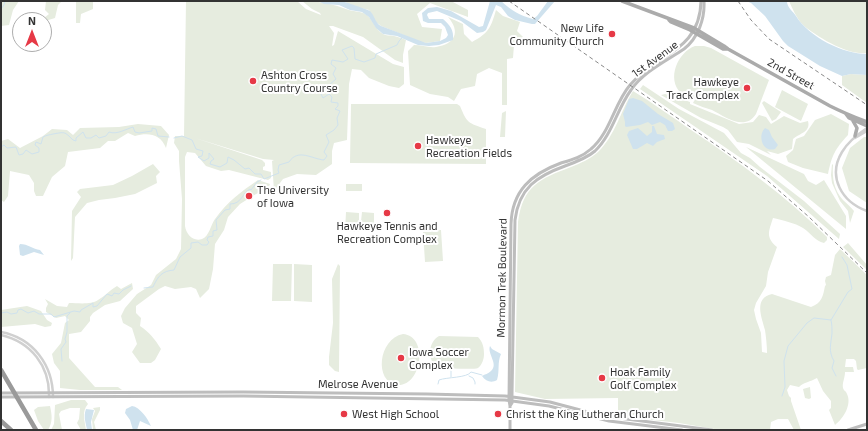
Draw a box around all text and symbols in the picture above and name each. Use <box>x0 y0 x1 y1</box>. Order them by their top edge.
north arrow <box>12 12 52 52</box>
text: N <box>28 14 36 27</box>
place label: New Life Community Church <box>509 21 604 47</box>
marker: New Life Community Church <box>607 29 617 39</box>
street label: 1st Avenue <box>629 38 681 80</box>
street label: 2nd Street <box>765 56 817 92</box>
place label: Ashton Cross Country Course <box>261 68 338 94</box>
place label: Hawkeye Track Complex <box>666 75 739 101</box>
marker: Ashton Cross Country Course <box>248 76 258 86</box>
marker: Hawkeye Track Complex <box>742 83 752 93</box>
place label: Hawkeye Recreation Fields <box>426 133 512 159</box>
marker: Hawkeye Recreation Fields <box>413 141 423 151</box>
place label: The University of Iowa <box>257 183 329 209</box>
marker: The University of Iowa <box>244 191 254 201</box>
marker: Hawkeye Tennis and Recreation Complex <box>382 208 392 218</box>
street label: Mormon Trek Boulevard <box>494 218 510 338</box>
place label: Hawkeye Tennis and Recreation Complex <box>336 219 438 245</box>
place label: Iowa Soccer Complex <box>409 345 469 371</box>
marker: Iowa Soccer Complex <box>396 353 406 363</box>
place label: Hoak Family Golf Complex <box>610 365 677 391</box>
marker: Hoak Family Golf Complex <box>597 373 607 383</box>
street label: Melrose Avenue <box>318 377 398 391</box>
place label: West High School <box>352 407 439 421</box>
place label: Christ the King Lutheran Church <box>506 407 664 421</box>
marker: West High School <box>339 409 349 419</box>
marker: Christ the King Lutheran Church <box>493 409 503 419</box>

